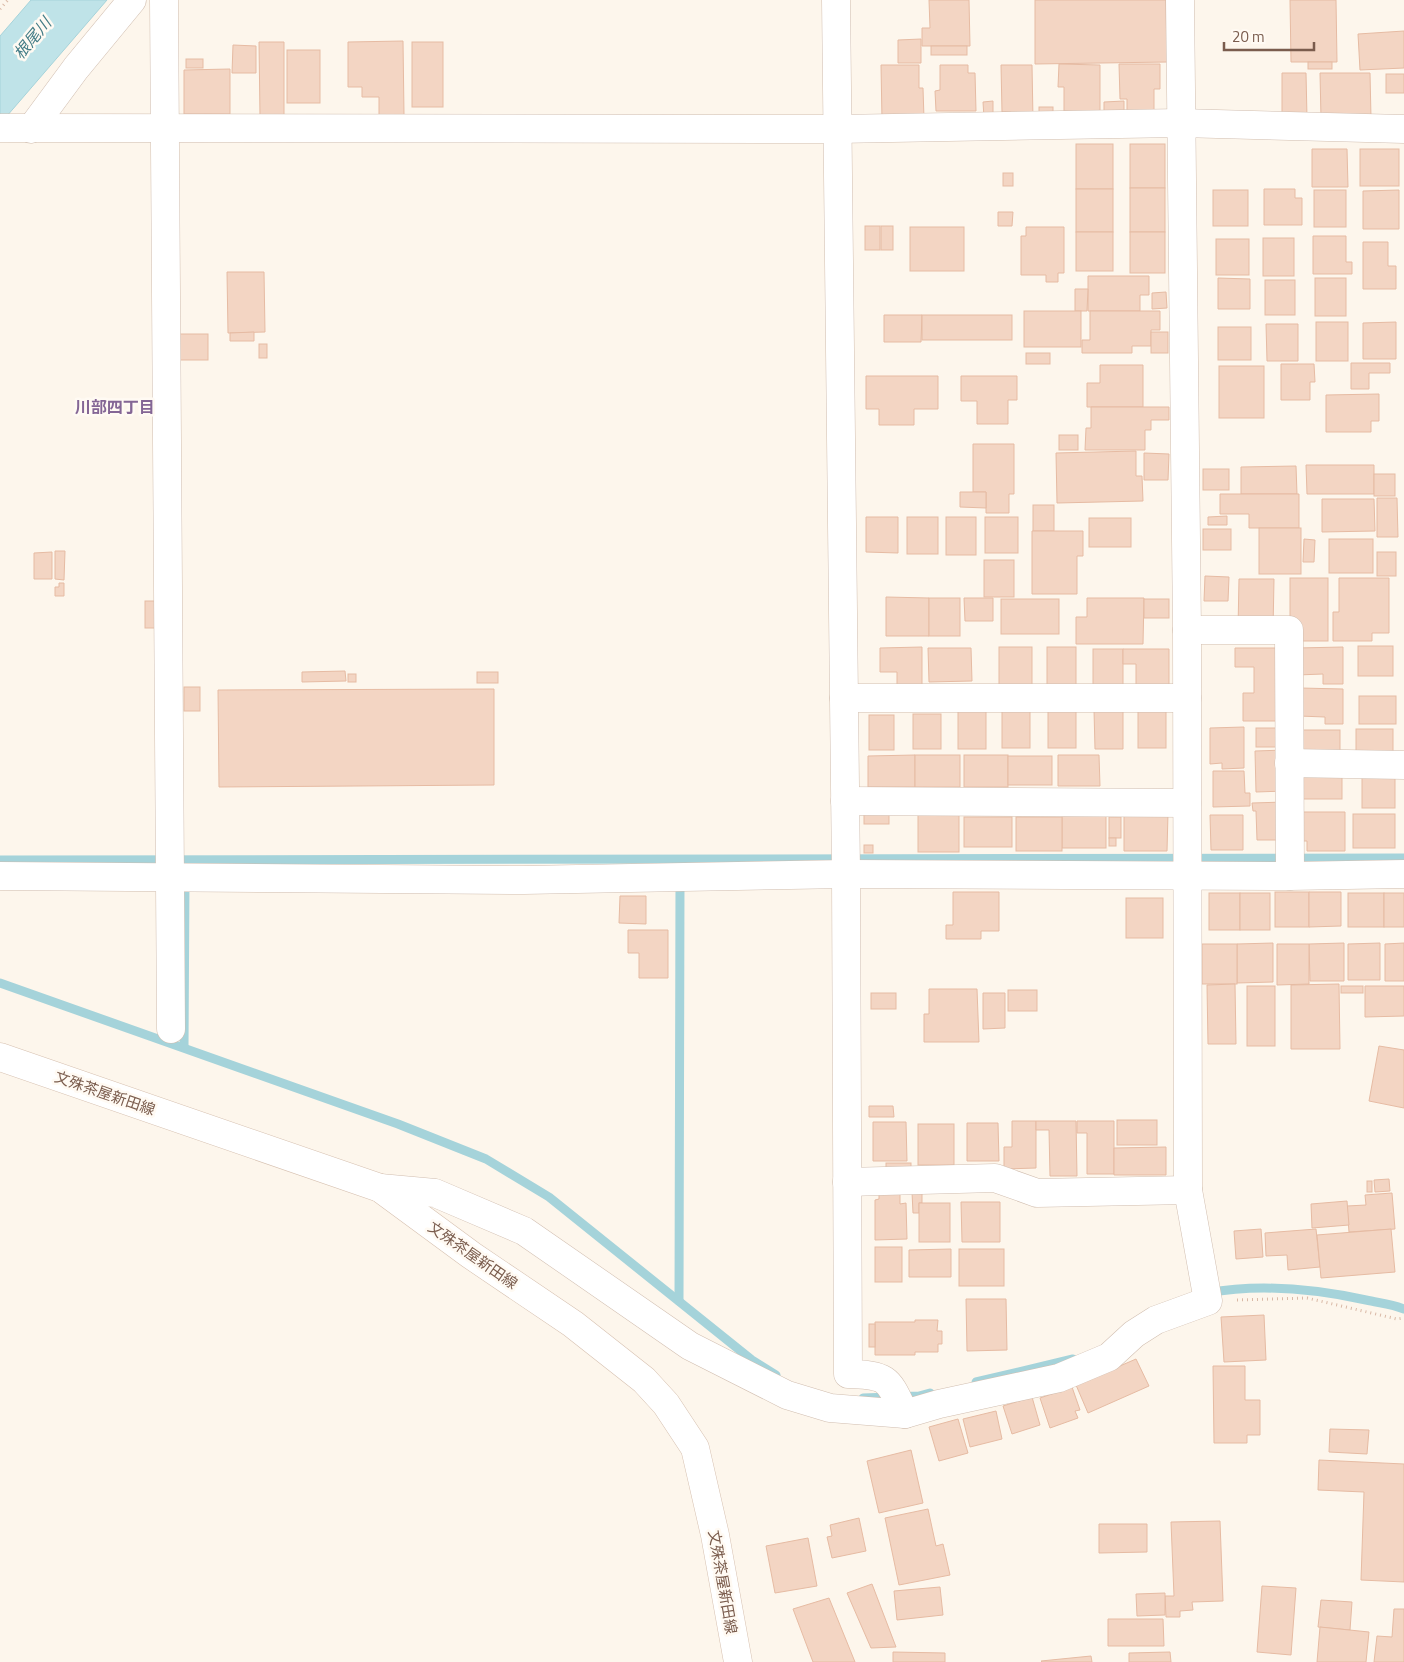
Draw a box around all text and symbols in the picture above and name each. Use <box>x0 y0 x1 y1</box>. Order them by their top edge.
water label: 根尾川 <box>7 10 58 64</box>
scale bar <box>1224 20 1314 52</box>
text: 20 m <box>1232 25 1265 48</box>
district label: 川部四丁目 <box>75 395 155 419</box>
street label: 文殊茶屋新田線 <box>52 1065 158 1121</box>
street label: 文殊茶屋新田線 <box>423 1215 523 1295</box>
street label: 文殊茶屋新田線 <box>703 1528 743 1636</box>

